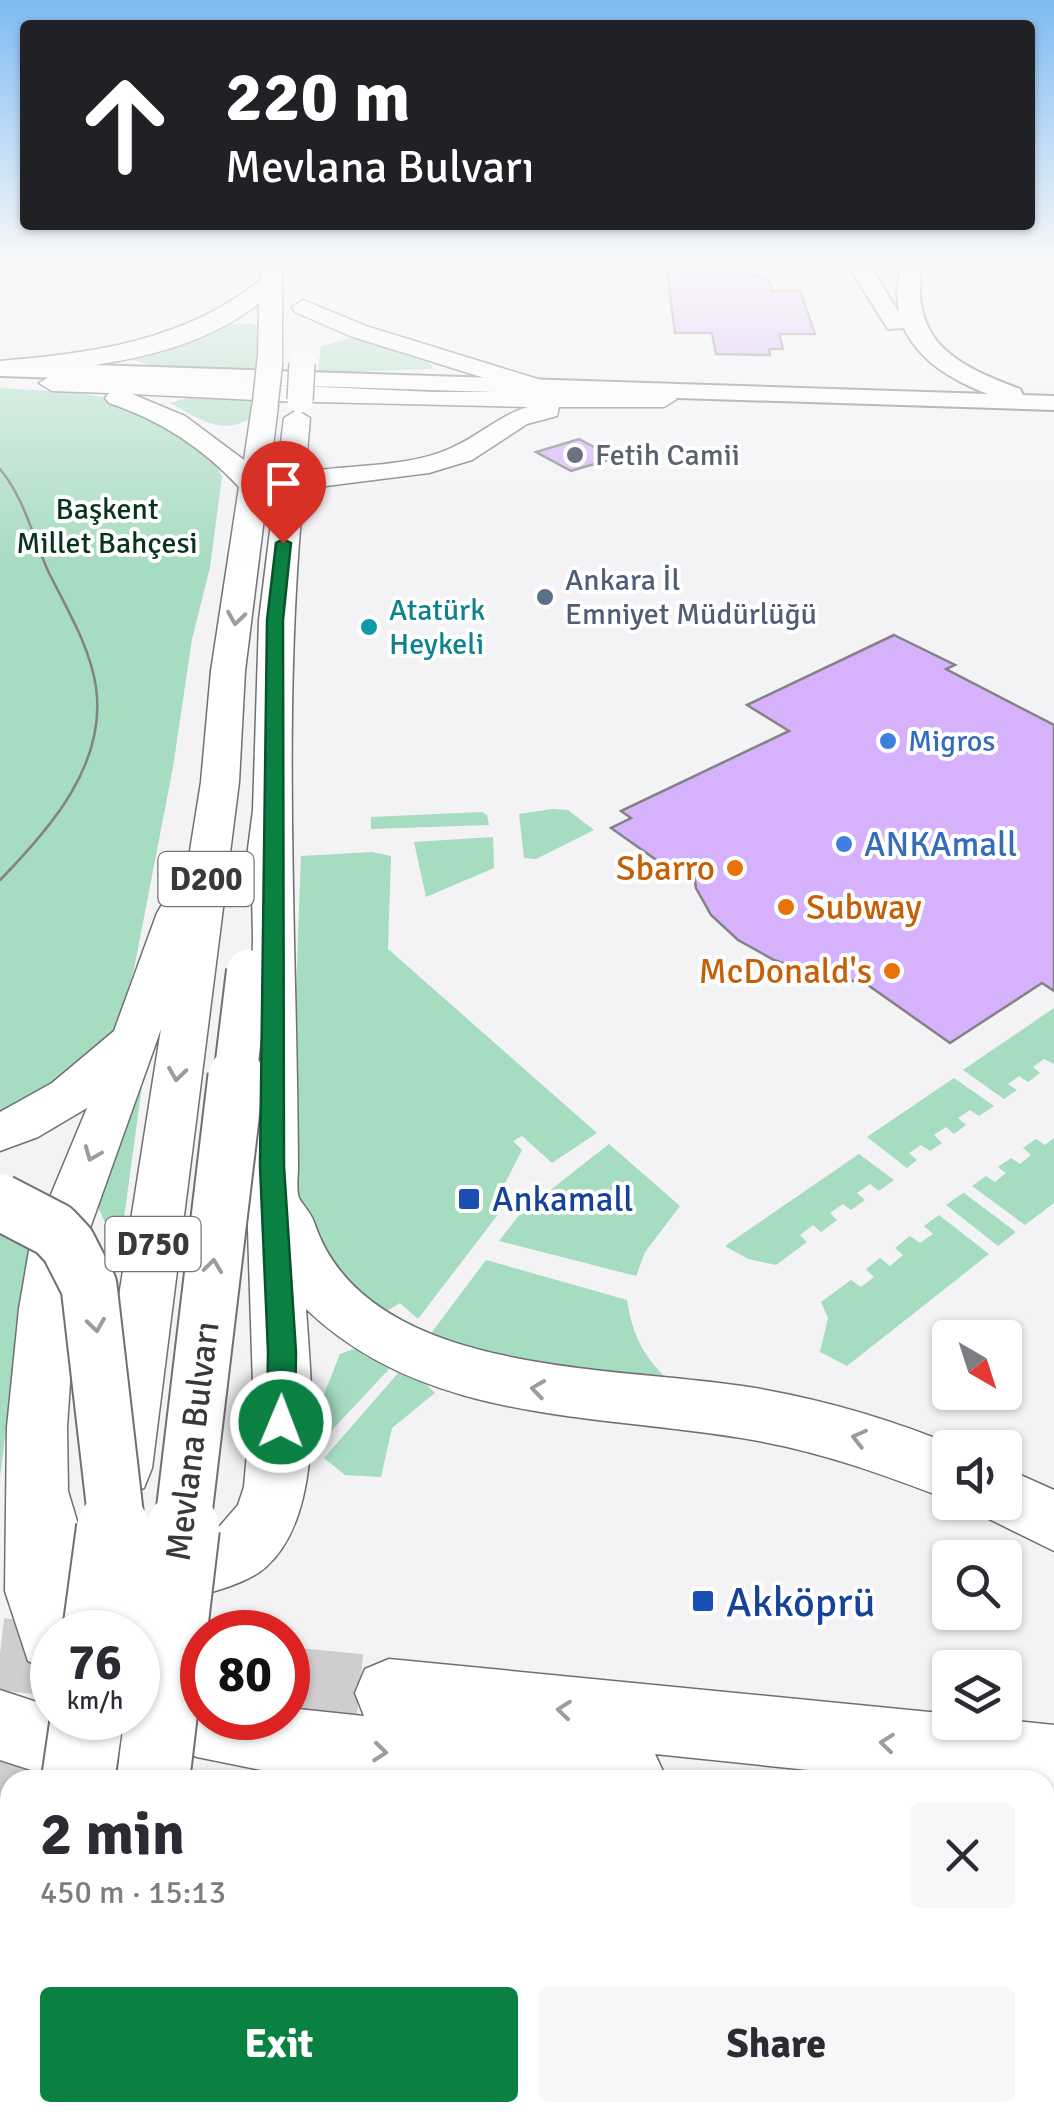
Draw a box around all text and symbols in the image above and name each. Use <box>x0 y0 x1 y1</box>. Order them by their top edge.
text: 220 m <box>225 54 410 140</box>
icon: ahead <box>60 60 190 190</box>
text: Mevlana Bulvarı <box>225 140 535 195</box>
place label: Fetih Camii <box>595 437 740 474</box>
pin <box>241 441 326 544</box>
marker: Fetih Camii <box>564 444 586 466</box>
icon: arrive <box>256 456 311 511</box>
park label: Başkent Millet Bahçesi <box>16 491 198 562</box>
place label: Ankara İl Emniyet Müdürlüğü <box>565 562 817 633</box>
marker: Ankara İl Emniyet Müdürlüğü <box>534 586 556 608</box>
place label: Atatürk Heykeli <box>389 592 485 663</box>
one-way arrow <box>226 610 247 627</box>
marker: Atatürk Heykeli <box>358 616 380 638</box>
place label: Migros <box>908 723 995 760</box>
marker: Migros <box>877 730 899 752</box>
place label: ANKAmall <box>864 823 1017 866</box>
marker: ANKAmall <box>833 833 855 855</box>
place label: Sbarro <box>616 847 715 890</box>
road number: D200 <box>158 852 254 906</box>
marker: Sbarro <box>724 857 746 879</box>
place label: Subway <box>806 886 922 929</box>
marker: Subway <box>775 896 797 918</box>
place label: McDonald's <box>698 950 872 993</box>
marker: McDonald's <box>881 960 903 982</box>
one-way arrow <box>168 1065 189 1082</box>
one-way arrow <box>84 1145 104 1162</box>
place label: Ankamall <box>492 1178 634 1221</box>
marker: Ankamall <box>456 1186 482 1212</box>
road number: D750 <box>106 1217 200 1271</box>
one-way arrow <box>202 1257 223 1273</box>
one-way arrow <box>84 1317 105 1334</box>
street label: Mevlana Bulvarı <box>156 1319 229 1563</box>
north arrow <box>932 1320 1022 1410</box>
map controls <box>932 1320 1022 1740</box>
position arrow <box>229 1370 333 1474</box>
one-way arrow <box>530 1379 546 1400</box>
one-way arrow <box>851 1428 868 1449</box>
button: sound <box>932 1430 1022 1520</box>
button: search <box>932 1540 1022 1630</box>
place label: Akköprü <box>726 1577 876 1628</box>
marker: Akköprü <box>690 1588 716 1614</box>
speed limit sign: 80 <box>180 1610 310 1740</box>
text: 76 <box>68 1632 122 1694</box>
button: layers <box>932 1650 1022 1740</box>
text: km/h <box>67 1685 123 1716</box>
one-way arrow <box>556 1700 572 1722</box>
one-way arrow <box>879 1733 895 1754</box>
one-way arrow <box>372 1741 388 1762</box>
text: 2 min <box>40 1798 185 1872</box>
button: close <box>910 1803 1015 1908</box>
text: 450 m · 15:13 <box>40 1873 226 1912</box>
button: Exit <box>40 1987 518 2102</box>
button: Share <box>538 1987 1015 2102</box>

